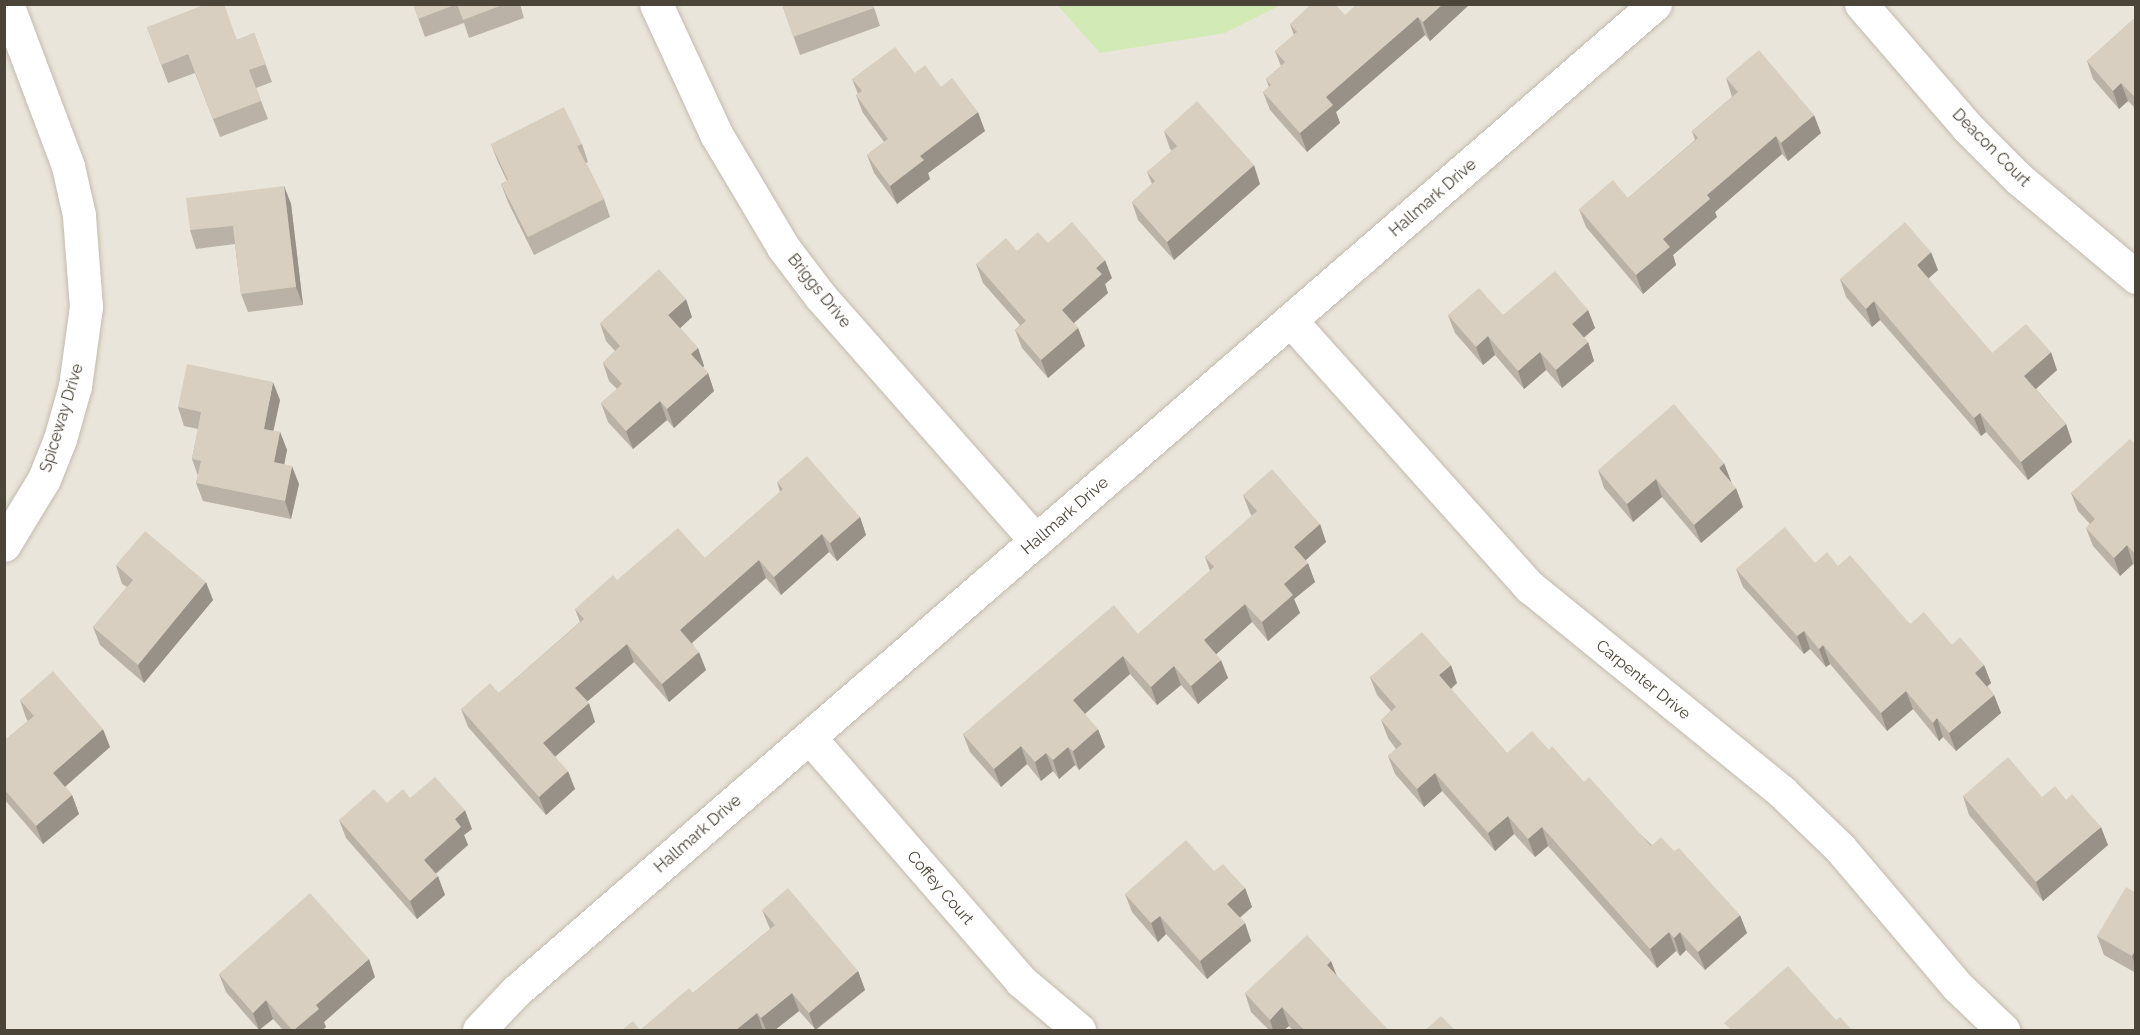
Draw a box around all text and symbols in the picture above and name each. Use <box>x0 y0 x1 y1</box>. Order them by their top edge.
street label: Deacon Court <box>1948 105 2034 191</box>
street label: Hallmark Drive <box>1386 155 1480 241</box>
street label: Briggs Drive <box>783 250 855 332</box>
street label: Spiceway Drive <box>36 361 88 475</box>
street label: Hallmark Drive <box>1018 473 1112 559</box>
street label: Carpenter Drive <box>1592 636 1694 724</box>
street label: Hallmark Drive <box>651 791 745 877</box>
street label: Coffey Court <box>902 847 978 929</box>

